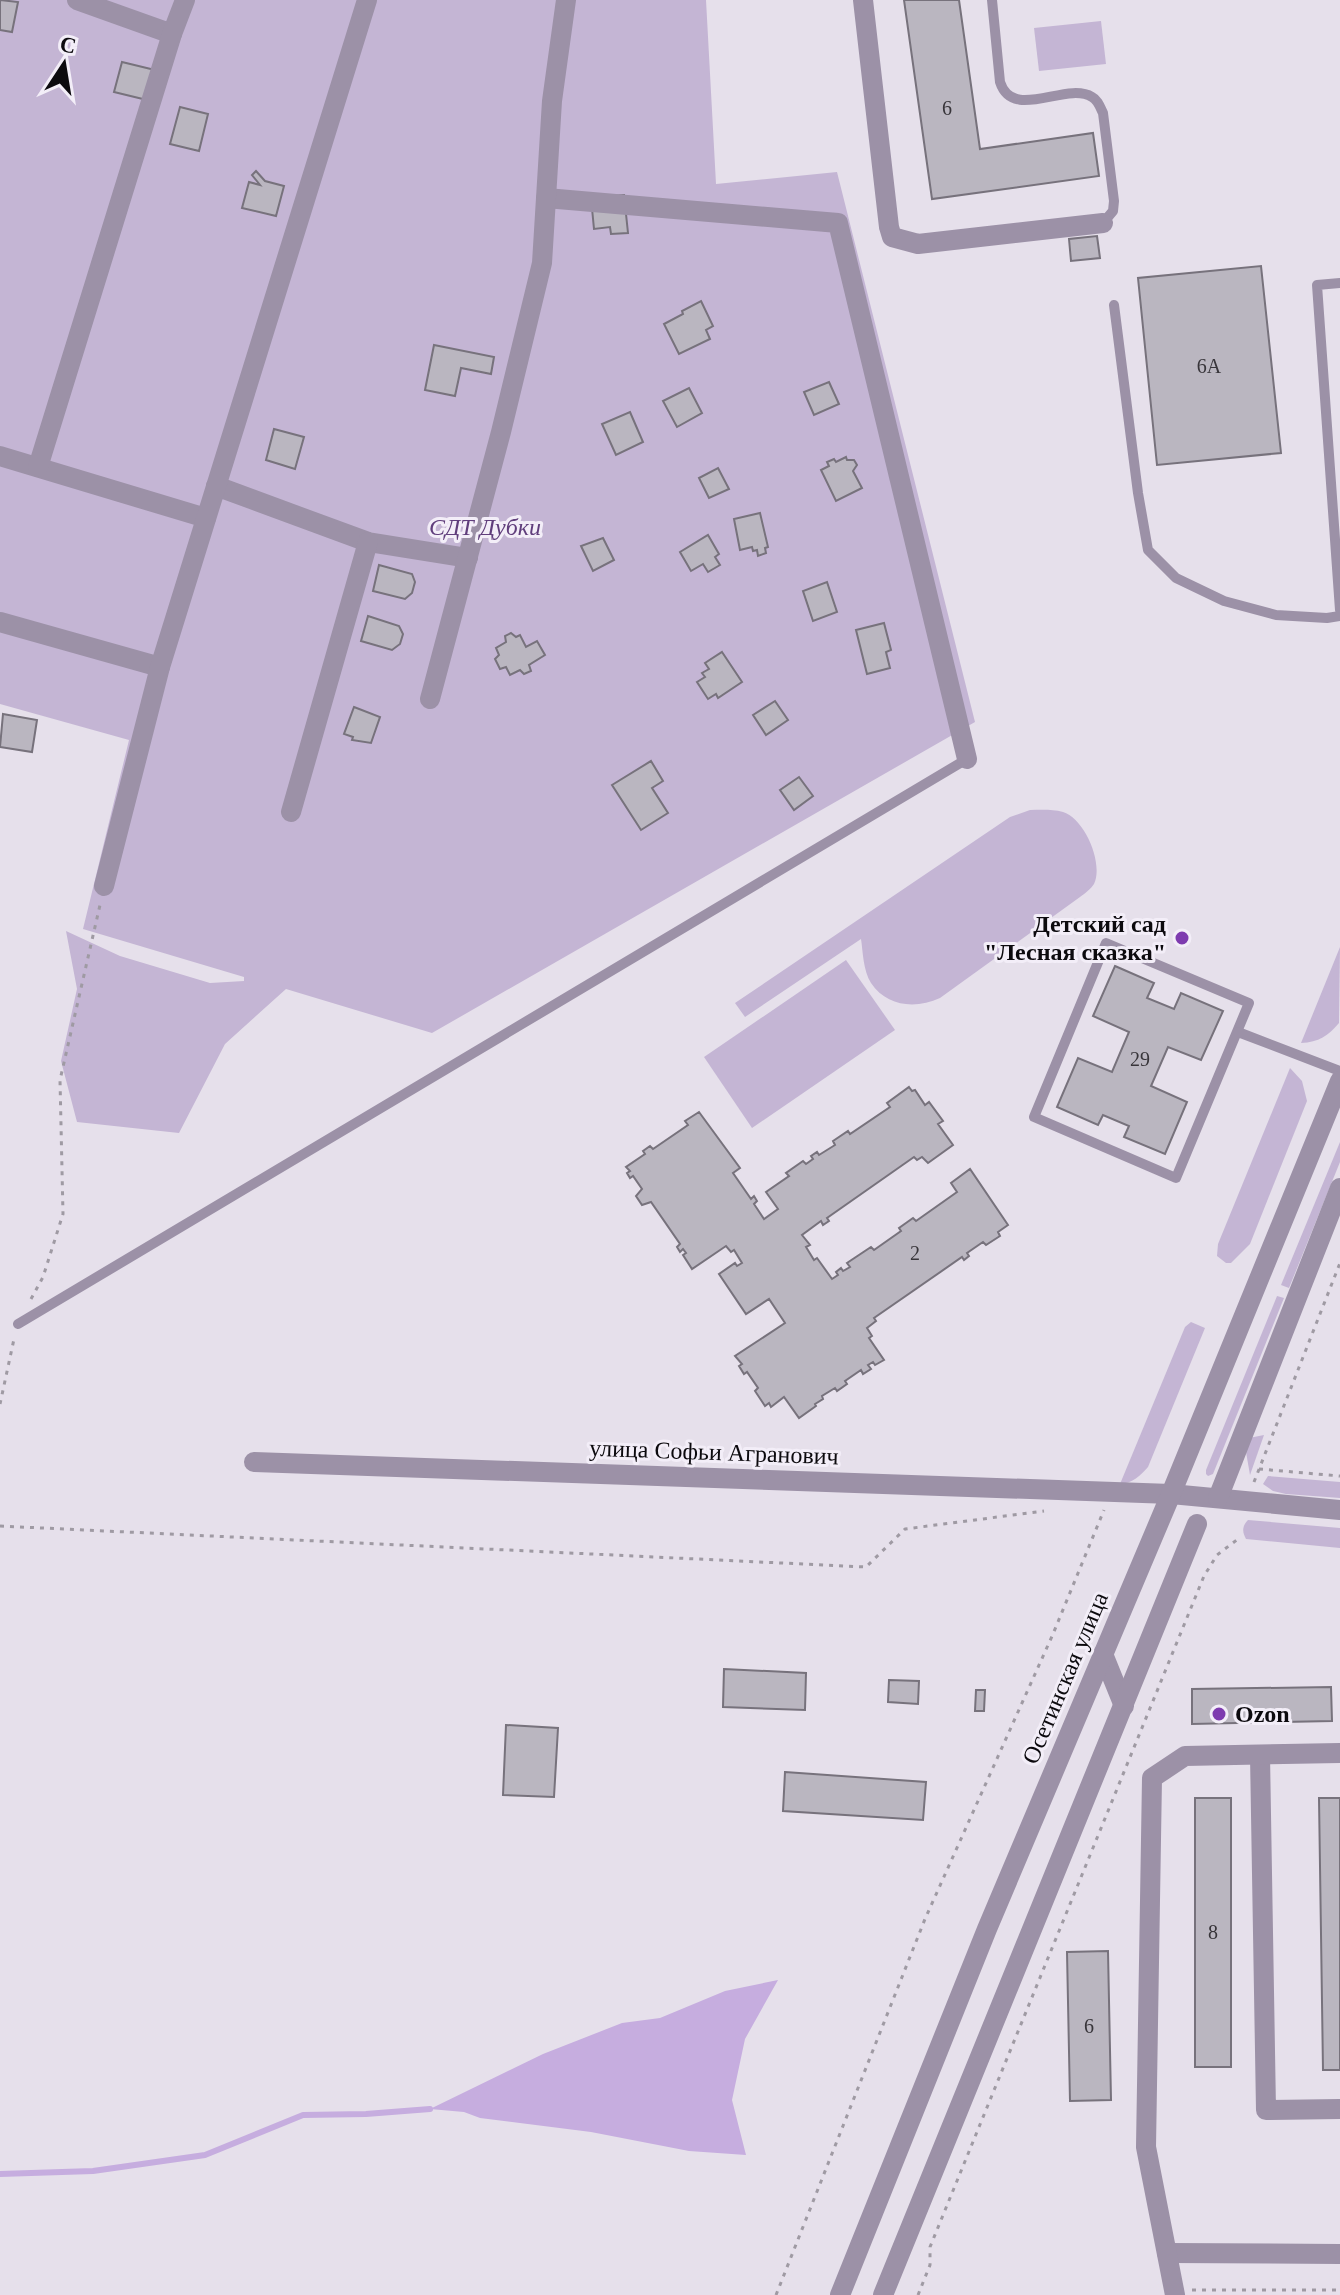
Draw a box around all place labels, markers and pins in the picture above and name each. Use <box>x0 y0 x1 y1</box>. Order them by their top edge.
place label: Детский сад "Лесная сказка" <box>984 911 1166 965</box>
marker: Детский сад "Лесная сказка" <box>1173 929 1191 947</box>
place label: Ozon <box>1235 1701 1290 1727</box>
marker: Ozon <box>1210 1705 1228 1723</box>

